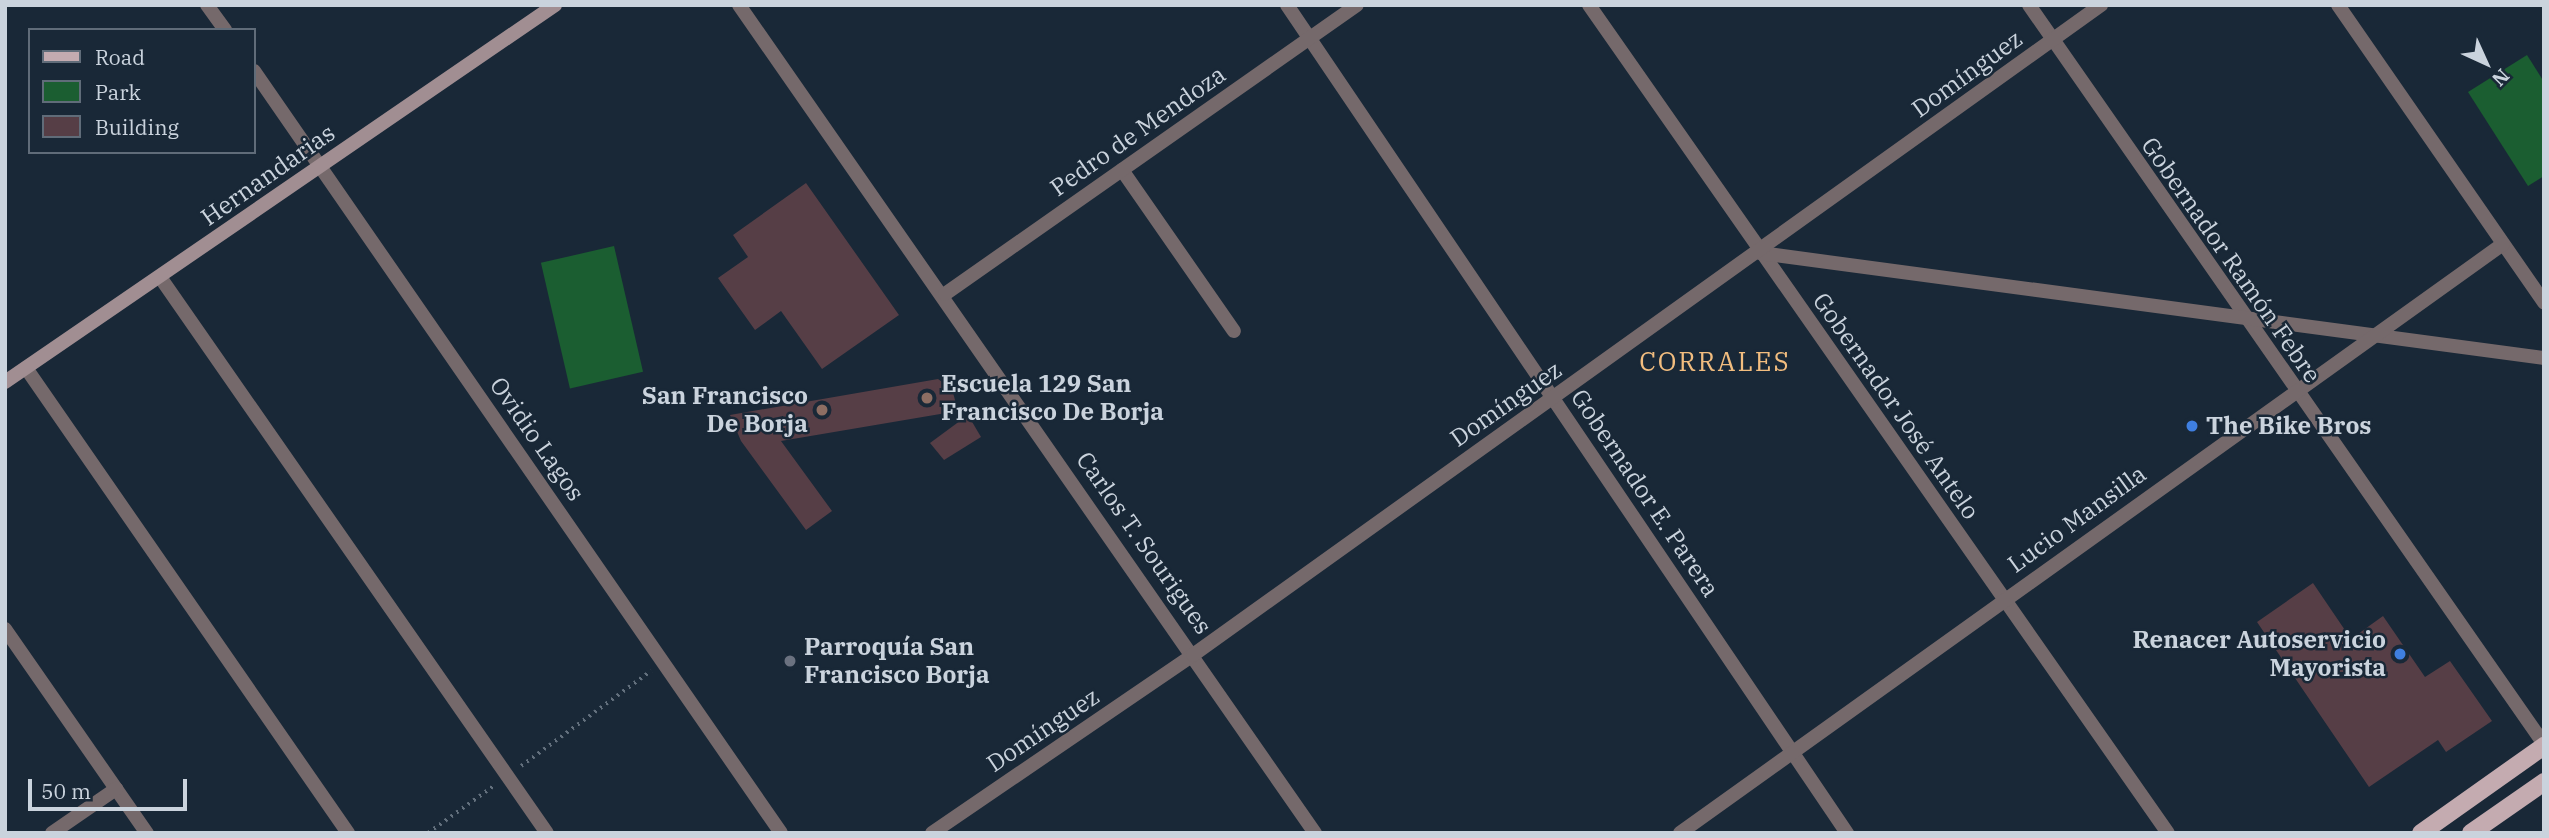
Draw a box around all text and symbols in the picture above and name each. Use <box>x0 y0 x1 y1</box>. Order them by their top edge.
street label: Domínguez <box>1906 24 2028 124</box>
legend <box>28 28 256 154</box>
north arrow <box>2451 28 2521 98</box>
text: Road <box>95 43 145 71</box>
street label: Pedro de Mendoza <box>1045 60 1231 202</box>
text: N <box>2487 64 2515 92</box>
text: Park <box>95 78 141 106</box>
text: Building <box>95 113 179 141</box>
street label: Hernandarias <box>195 118 341 232</box>
street label: Gobernador Ramón Febre <box>2135 132 2327 388</box>
street label: Gobernador José Antelo <box>1807 287 1985 525</box>
district label: CORRALES <box>1640 346 1790 378</box>
street label: Domínguez <box>1445 355 1567 453</box>
place label: Escuela 129 San Francisco De Borja <box>941 370 1164 426</box>
street label: Ovidio Lagos <box>484 372 590 506</box>
place label: San Francisco De Borja <box>642 382 808 438</box>
street label: Gobernador E. Parera <box>1565 384 1725 602</box>
marker: Escuela 129 San Francisco De Borja <box>919 390 935 406</box>
marker: San Francisco De Borja <box>814 402 830 418</box>
place label: The Bike Bros <box>2206 412 2372 440</box>
marker: The Bike Bros <box>2184 418 2200 434</box>
street label: Carlos T. Sourigues <box>1070 446 1218 640</box>
street label: Lucio Mansilla <box>2002 459 2152 579</box>
place label: Renacer Autoservicio Mayorista <box>2133 626 2386 682</box>
place label: Parroquía San Francisco Borja <box>804 633 990 689</box>
marker: Renacer Autoservicio Mayorista <box>2392 646 2408 662</box>
marker: Parroquía San Francisco Borja <box>782 653 798 669</box>
street label: Domínguez <box>981 682 1105 778</box>
scale bar <box>32 764 191 808</box>
text: 50 m <box>41 777 91 805</box>

